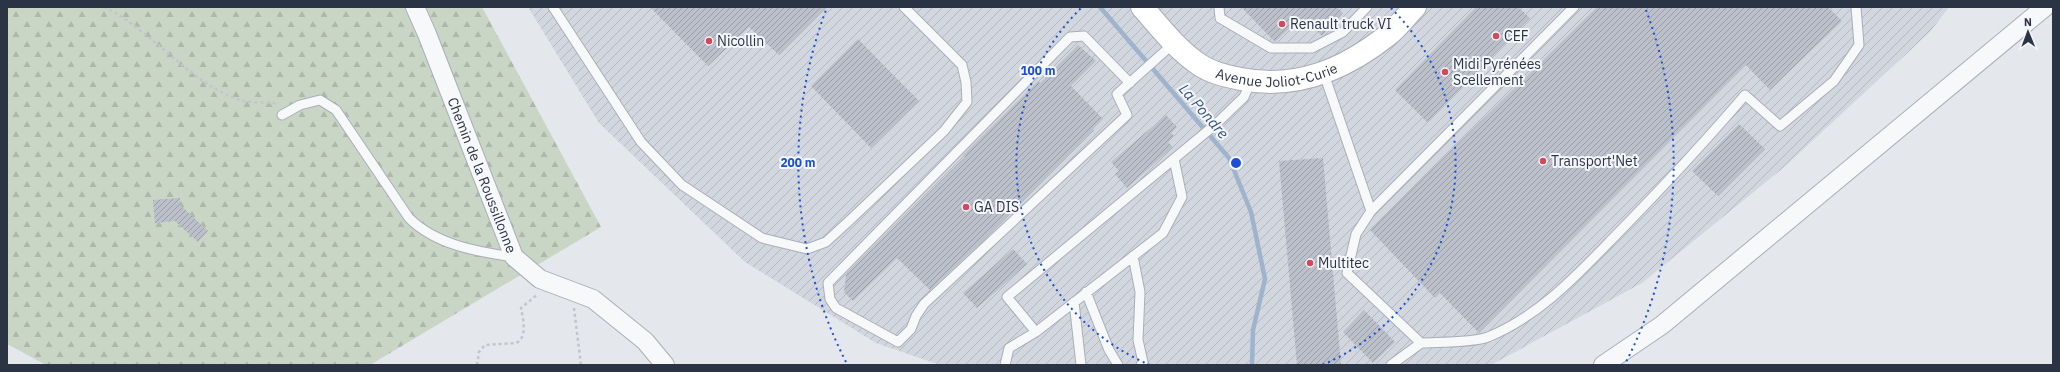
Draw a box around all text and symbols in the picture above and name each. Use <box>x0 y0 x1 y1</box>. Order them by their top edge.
north arrow <box>2008 12 2048 52</box>
place label: Renault truck VI <box>1290 15 1392 33</box>
text: N <box>2024 15 2032 29</box>
marker: Renault truck VI <box>1277 19 1287 29</box>
place label: CEF <box>1504 27 1529 45</box>
marker: CEF <box>1491 31 1501 41</box>
place label: Nicollin <box>717 32 764 50</box>
marker: Nicollin <box>704 36 714 46</box>
place label: Midi Pyrénées Scellement <box>1453 55 1541 89</box>
street label: Avenue Joliot-Curie <box>1214 59 1340 91</box>
text: 100 m <box>1020 63 1056 78</box>
marker: Midi Pyrénées Scellement <box>1440 67 1450 77</box>
water label: La Pondre <box>1175 80 1233 143</box>
street label: Chemin de la Roussillonne <box>444 95 521 256</box>
place label: Transport'Net <box>1551 152 1638 170</box>
text: 200 m <box>780 155 816 170</box>
centre of rings <box>1229 156 1243 170</box>
marker: Transport'Net <box>1538 156 1548 166</box>
place label: GA DIS <box>974 198 1019 216</box>
marker: GA DIS <box>961 202 971 212</box>
place label: Multitec <box>1318 254 1369 272</box>
marker: Multitec <box>1305 258 1315 268</box>

